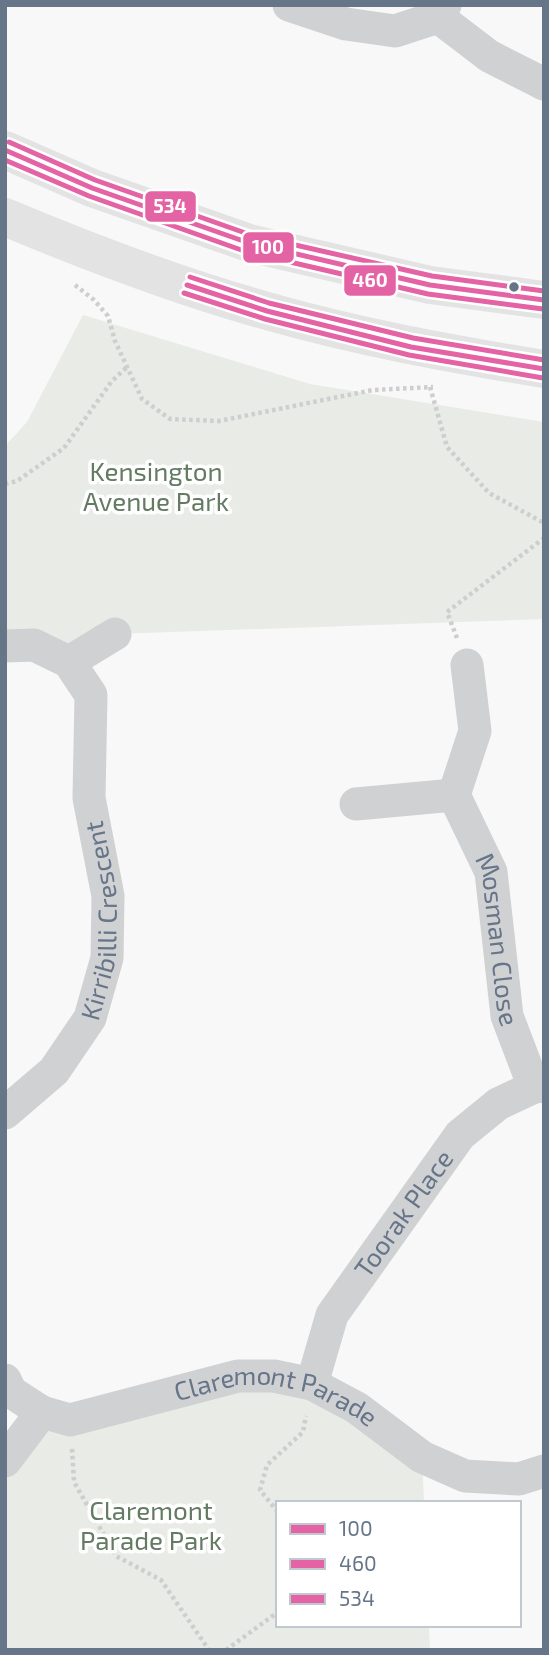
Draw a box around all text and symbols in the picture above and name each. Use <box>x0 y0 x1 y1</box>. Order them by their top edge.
line badge: 534 <box>144 190 197 223</box>
text: 534 <box>153 194 187 217</box>
line badge: 100 <box>242 231 295 264</box>
text: 100 <box>252 235 284 258</box>
line badge: 460 <box>343 264 397 297</box>
text: 460 <box>352 268 388 291</box>
unlabelled marker <box>507 280 521 294</box>
park label: Kensington Avenue Park <box>83 455 229 516</box>
street label: Kirribilli Crescent <box>73 819 122 1023</box>
street label: Mosman Close <box>470 848 526 1030</box>
street label: Toorak Place <box>347 1143 459 1283</box>
street label: Claremont Parade <box>171 1359 384 1432</box>
park label: Claremont Parade Park <box>80 1494 222 1555</box>
legend <box>276 1501 521 1627</box>
text: 100 <box>339 1515 373 1540</box>
text: 460 <box>339 1550 377 1575</box>
text: 534 <box>339 1585 375 1610</box>

